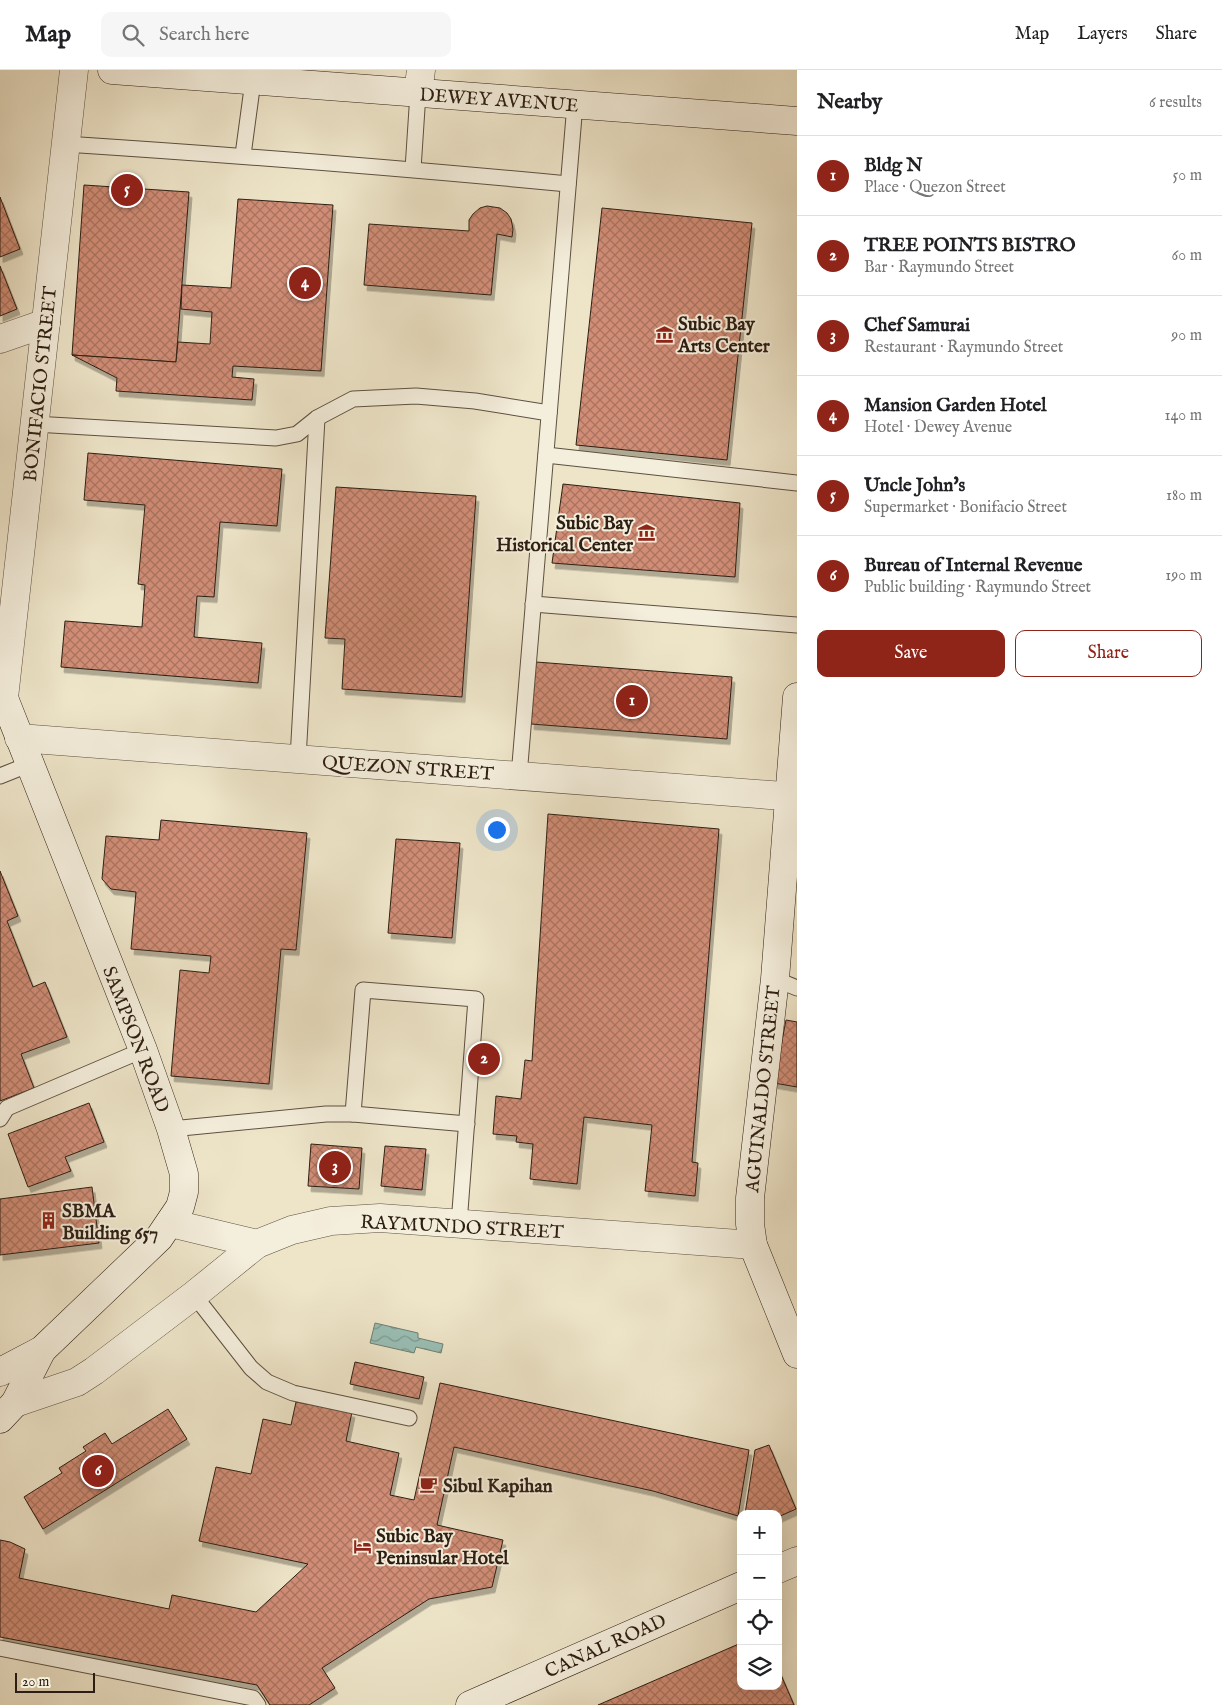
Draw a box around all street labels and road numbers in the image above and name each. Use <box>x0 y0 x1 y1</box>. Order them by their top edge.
street label: DEWEY AVENUE <box>418 83 579 119</box>
street label: BONIFACIO STREET <box>19 285 63 483</box>
street label: QUEZON STREET <box>321 751 495 787</box>
street label: SAMPSON ROAD <box>96 963 174 1116</box>
street label: AGUINALDO STREET <box>741 985 787 1195</box>
street label: RAYMUNDO STREET <box>360 1211 564 1245</box>
street label: CANAL ROAD <box>541 1609 670 1684</box>

